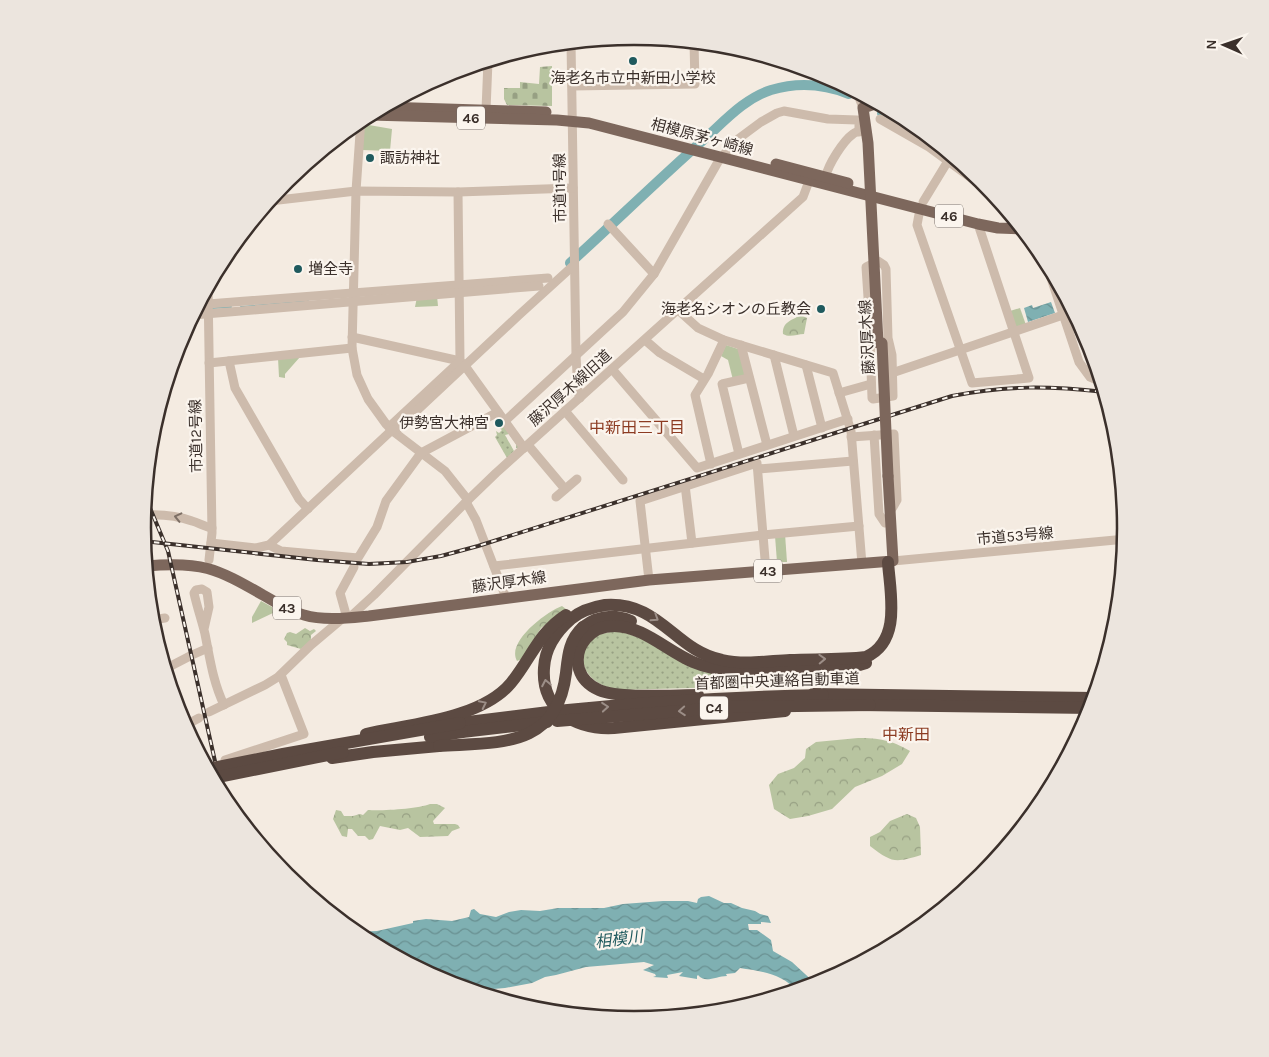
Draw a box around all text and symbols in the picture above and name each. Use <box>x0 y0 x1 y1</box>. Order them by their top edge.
north arrow <box>1199 20 1249 70</box>
text: N <box>1203 39 1220 50</box>
marker: 海老名市立中新田小学校 <box>627 55 639 67</box>
place label: 海老名市立中新田小学校 <box>550 69 716 87</box>
road number: 46 <box>457 106 485 130</box>
street label: 相模原茅ヶ崎線 <box>649 115 755 159</box>
place label: 諏訪神社 <box>380 149 440 167</box>
marker: 諏訪神社 <box>364 152 376 164</box>
street label: 市道11号線 <box>550 153 570 223</box>
road number: 46 <box>935 205 963 228</box>
place label: 増全寺 <box>308 260 353 278</box>
marker: 増全寺 <box>292 263 304 275</box>
street label: 藤沢厚木線 <box>856 299 878 375</box>
place label: 海老名シオンの丘教会 <box>661 300 811 318</box>
marker: 海老名シオンの丘教会 <box>815 303 827 315</box>
street label: 藤沢厚木線旧道 <box>525 346 615 430</box>
street label: 市道12号線 <box>186 399 206 473</box>
place label: 伊勢宮大神宮 <box>399 414 489 432</box>
marker: 伊勢宮大神宮 <box>493 417 505 429</box>
district label: 中新田三丁目 <box>589 418 685 437</box>
one-way arrow <box>174 512 183 523</box>
street label: 市道53号線 <box>976 524 1054 548</box>
road number: 43 <box>754 560 782 582</box>
street label: 藤沢厚木線 <box>471 568 547 596</box>
road number: 43 <box>273 596 301 620</box>
one-way arrow <box>649 612 658 621</box>
one-way arrow <box>818 654 826 664</box>
street label: 首都圏中央連絡自動車道 <box>694 669 860 693</box>
one-way arrow <box>541 679 551 687</box>
road number: C4 <box>700 696 728 720</box>
one-way arrow <box>478 700 487 710</box>
one-way arrow <box>602 701 610 712</box>
one-way arrow <box>678 705 686 716</box>
district label: 中新田 <box>882 725 930 744</box>
water label: 相模川 <box>594 926 646 951</box>

